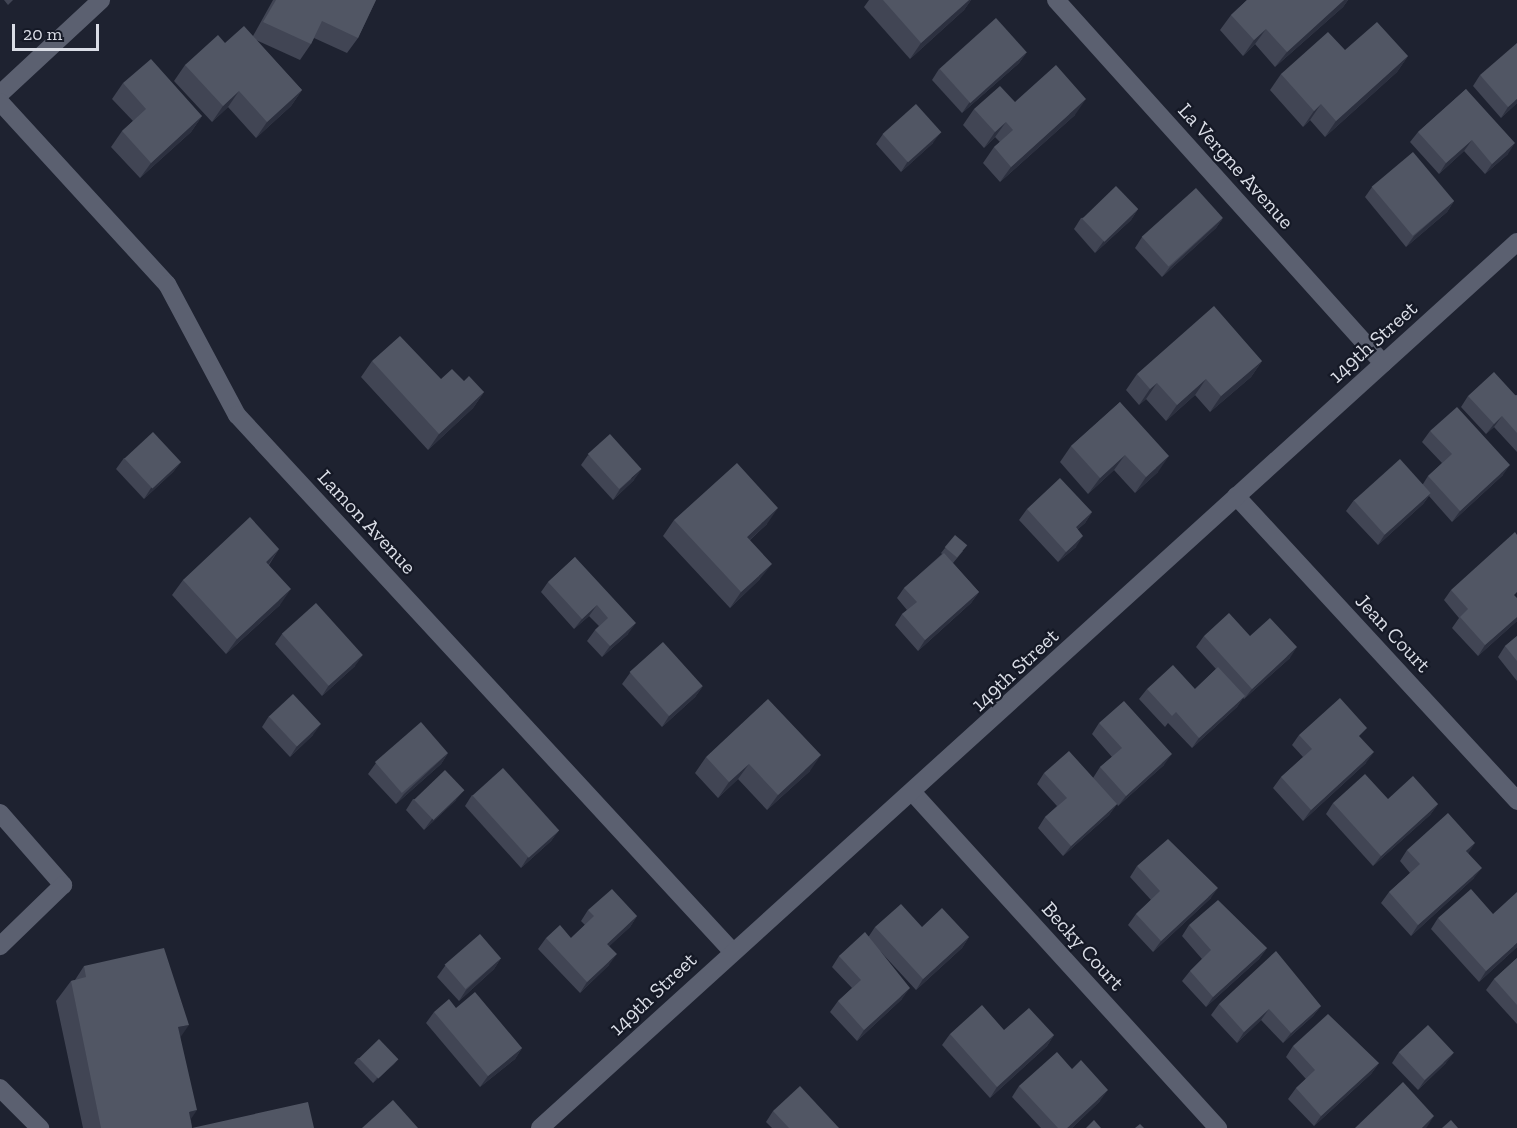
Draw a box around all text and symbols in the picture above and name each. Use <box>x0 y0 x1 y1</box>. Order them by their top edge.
scale bar <box>15 12 102 50</box>
text: 20 m <box>23 23 62 45</box>
street label: La Vergne Avenue <box>1172 97 1300 235</box>
street label: 149th Street <box>1324 296 1422 388</box>
street label: Lamon Avenue <box>312 464 422 580</box>
street label: Jean Court <box>1350 588 1436 678</box>
street label: 149th Street <box>966 623 1064 717</box>
street label: Becky Court <box>1036 896 1130 996</box>
street label: 149th Street <box>604 947 702 1041</box>

